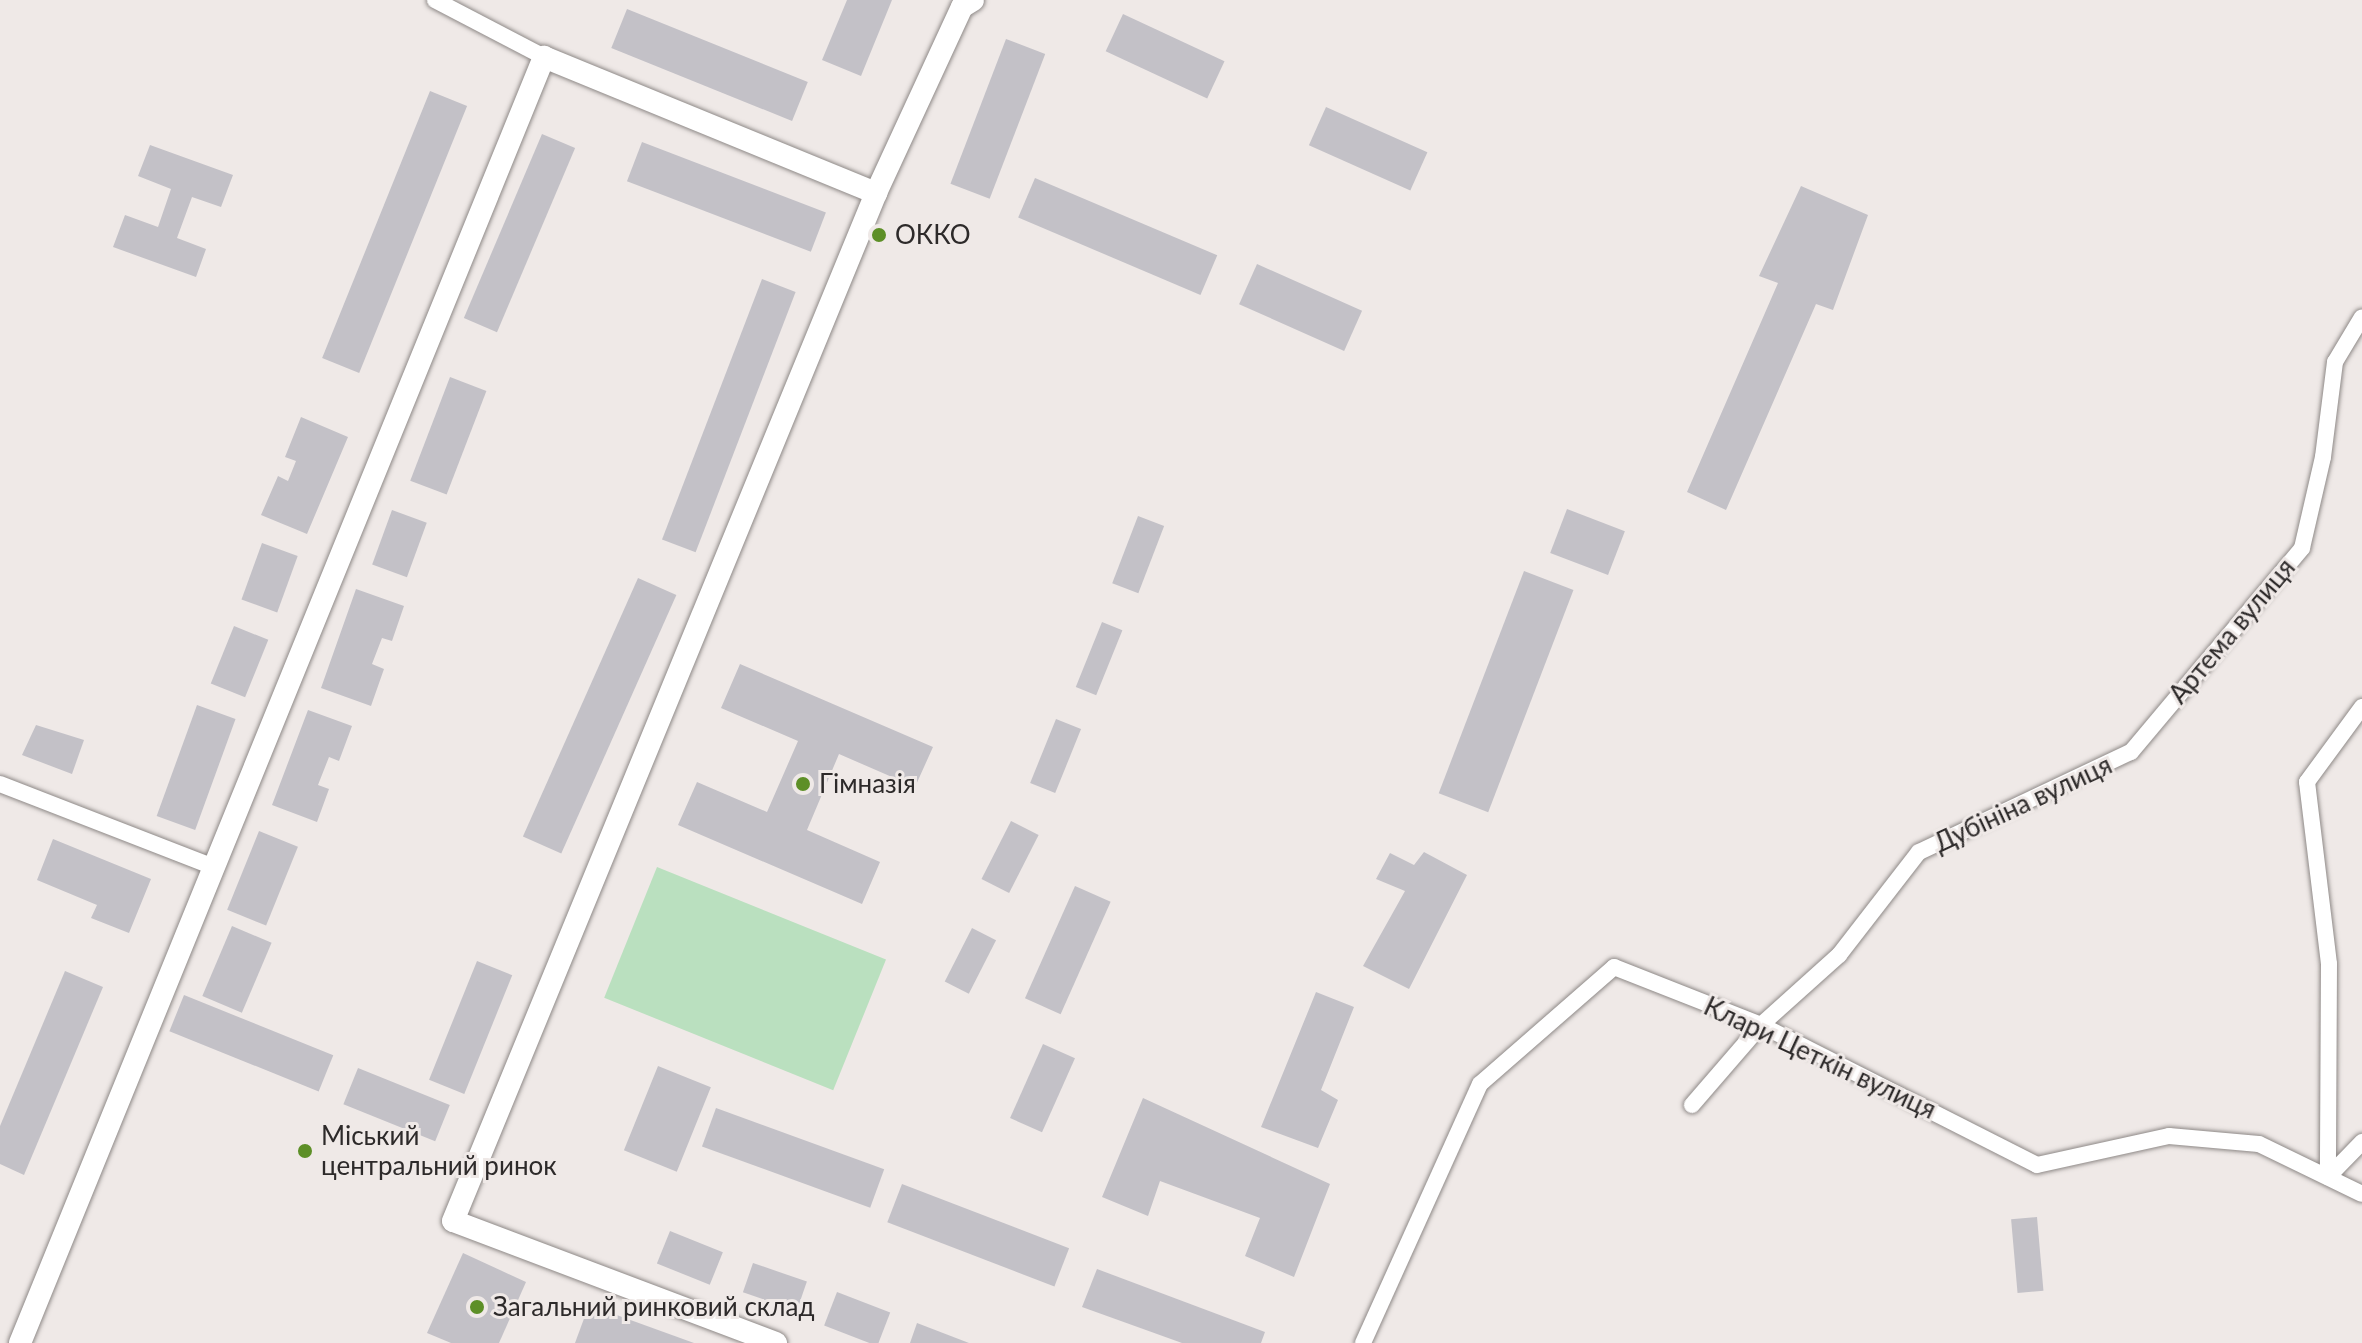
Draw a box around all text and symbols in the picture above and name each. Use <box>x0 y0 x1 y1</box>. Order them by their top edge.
place label: ОККО <box>895 219 971 251</box>
marker: ОККО <box>870 226 888 244</box>
street label: Артема вулиця <box>2162 552 2302 710</box>
street label: Дубініна вулиця <box>1929 749 2117 859</box>
place label: Гімназія <box>819 768 916 800</box>
marker: Гімназія <box>794 775 812 793</box>
street label: Клари Цеткін вулиця <box>1699 991 1941 1125</box>
place label: Міський центральний ринок <box>321 1120 557 1182</box>
marker: Міський центральний ринок <box>296 1142 314 1160</box>
place label: Загальний ринковий склад <box>493 1291 814 1323</box>
marker: Загальний ринковий склад <box>468 1298 486 1316</box>

